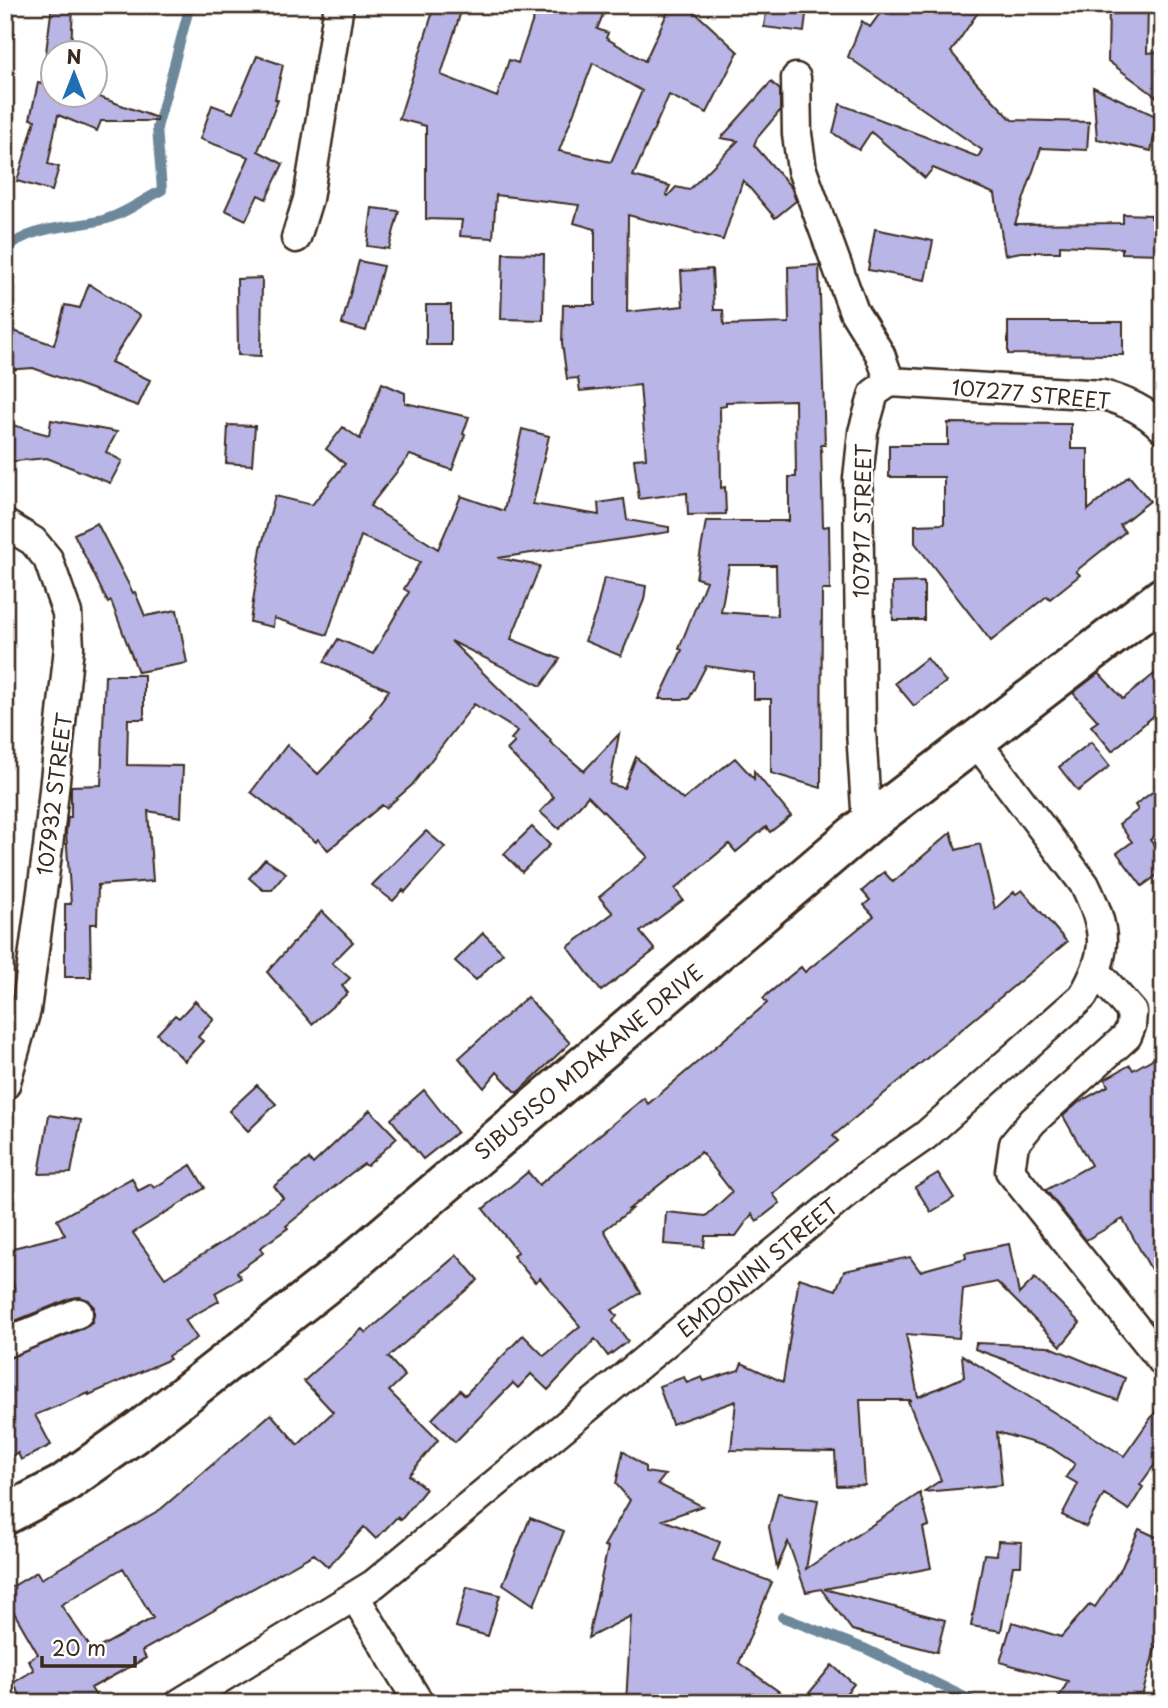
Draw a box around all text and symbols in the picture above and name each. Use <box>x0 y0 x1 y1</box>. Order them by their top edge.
north arrow <box>38 38 108 108</box>
text: N <box>66 42 82 70</box>
street label: 107277 STREET <box>950 370 1112 416</box>
street label: 107917 STREET <box>844 443 878 598</box>
street label: 107932 STREET <box>27 710 79 877</box>
street label: SIBUSISO MDAKANE DRIVE <box>467 956 709 1166</box>
street label: EMDONINI STREET <box>669 1189 845 1344</box>
scale bar <box>42 1624 135 1668</box>
text: 20 m <box>52 1631 106 1663</box>

